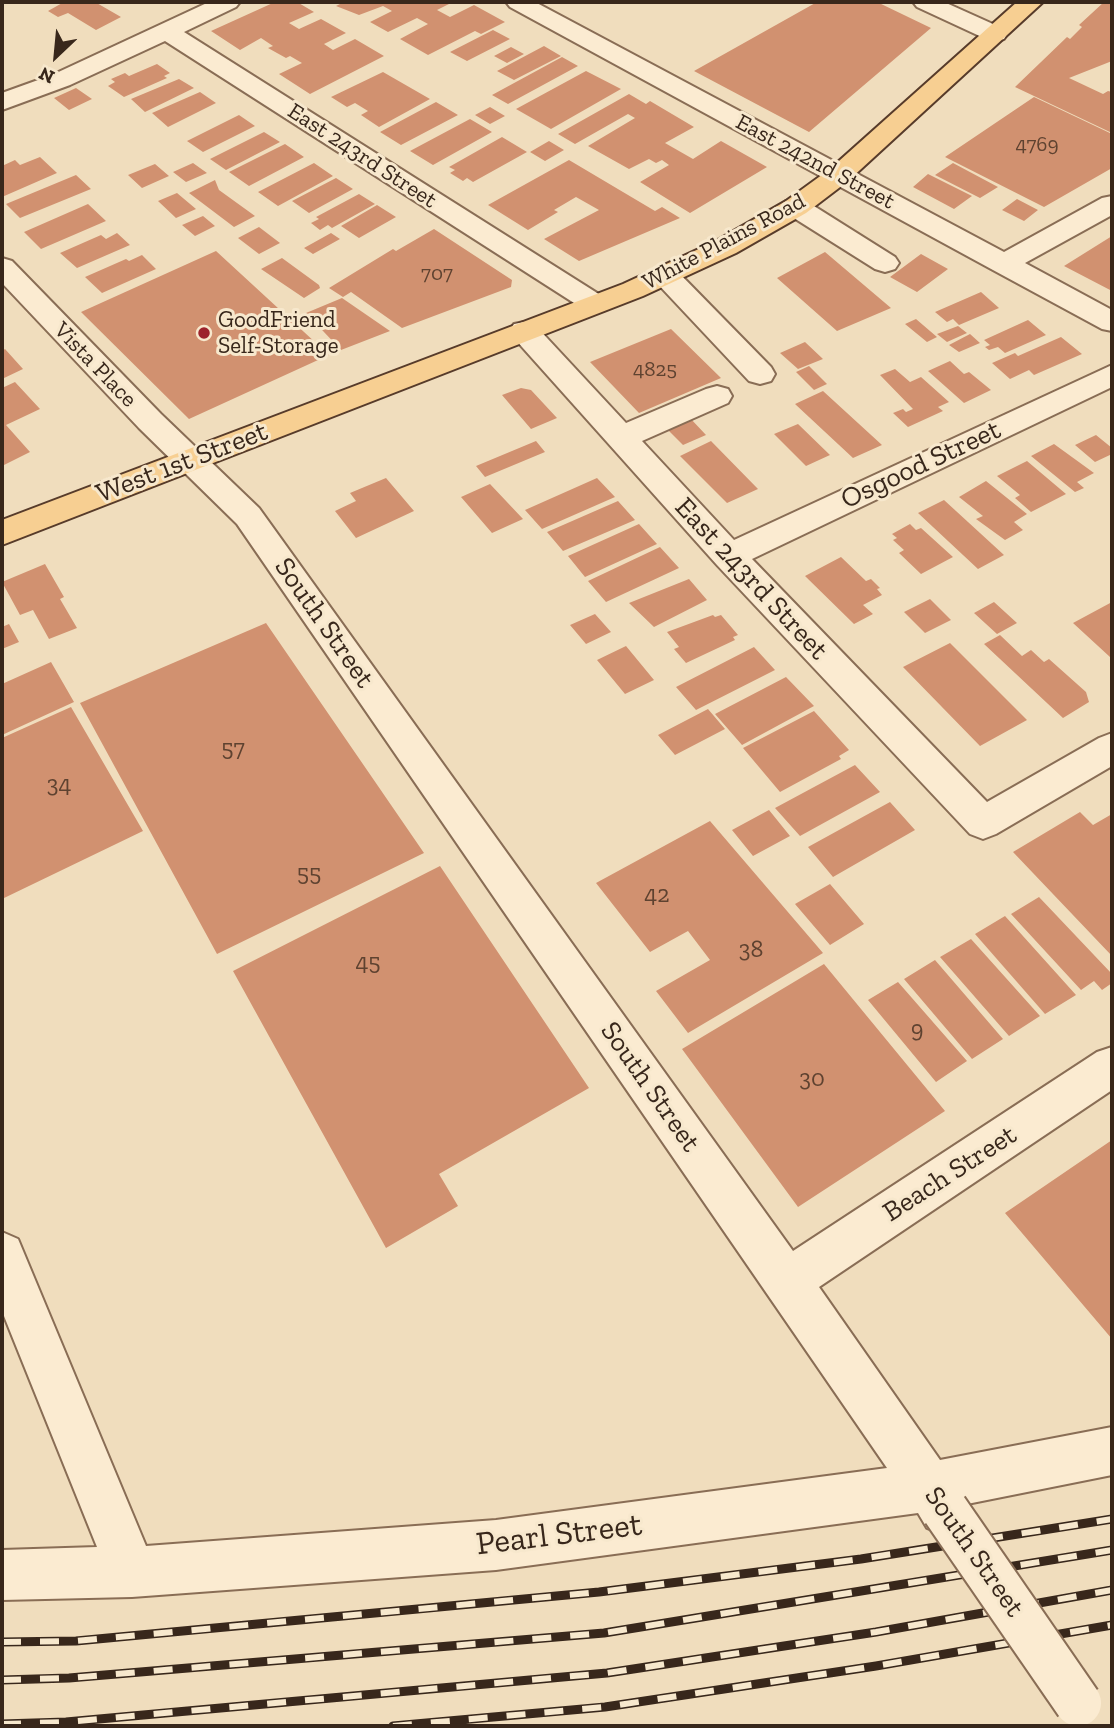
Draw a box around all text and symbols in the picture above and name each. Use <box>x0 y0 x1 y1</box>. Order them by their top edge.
north arrow <box>21 21 91 91</box>
text: N <box>35 62 58 89</box>
street label: East 243rd Street <box>282 98 442 214</box>
street label: East 242nd Street <box>731 108 899 216</box>
house number: 4769 <box>1015 132 1059 158</box>
street label: White Plains Road <box>638 188 810 296</box>
house number: 707 <box>421 261 453 287</box>
place label: GoodFriend Self-Storage <box>218 306 339 360</box>
street label: Vista Place <box>48 317 142 413</box>
marker: GoodFriend Self-Storage <box>196 325 212 341</box>
house number: 4825 <box>633 357 677 383</box>
street label: Osgood Street <box>836 413 1006 517</box>
street label: West 1st Street <box>92 415 272 511</box>
street label: East 243rd Street <box>667 491 835 667</box>
street label: South Street <box>267 551 381 695</box>
house number: 57 <box>221 735 245 763</box>
house number: 34 <box>47 771 71 799</box>
house number: 55 <box>297 860 321 888</box>
house number: 42 <box>644 881 670 909</box>
house number: 38 <box>739 936 763 964</box>
house number: 45 <box>355 949 381 977</box>
street label: South Street <box>593 1015 707 1159</box>
house number: 9 <box>911 1016 923 1044</box>
house number: 30 <box>799 1065 825 1093</box>
street label: Beach Street <box>877 1118 1023 1230</box>
street label: South Street <box>917 1480 1031 1624</box>
street label: Pearl Street <box>474 1505 644 1565</box>

